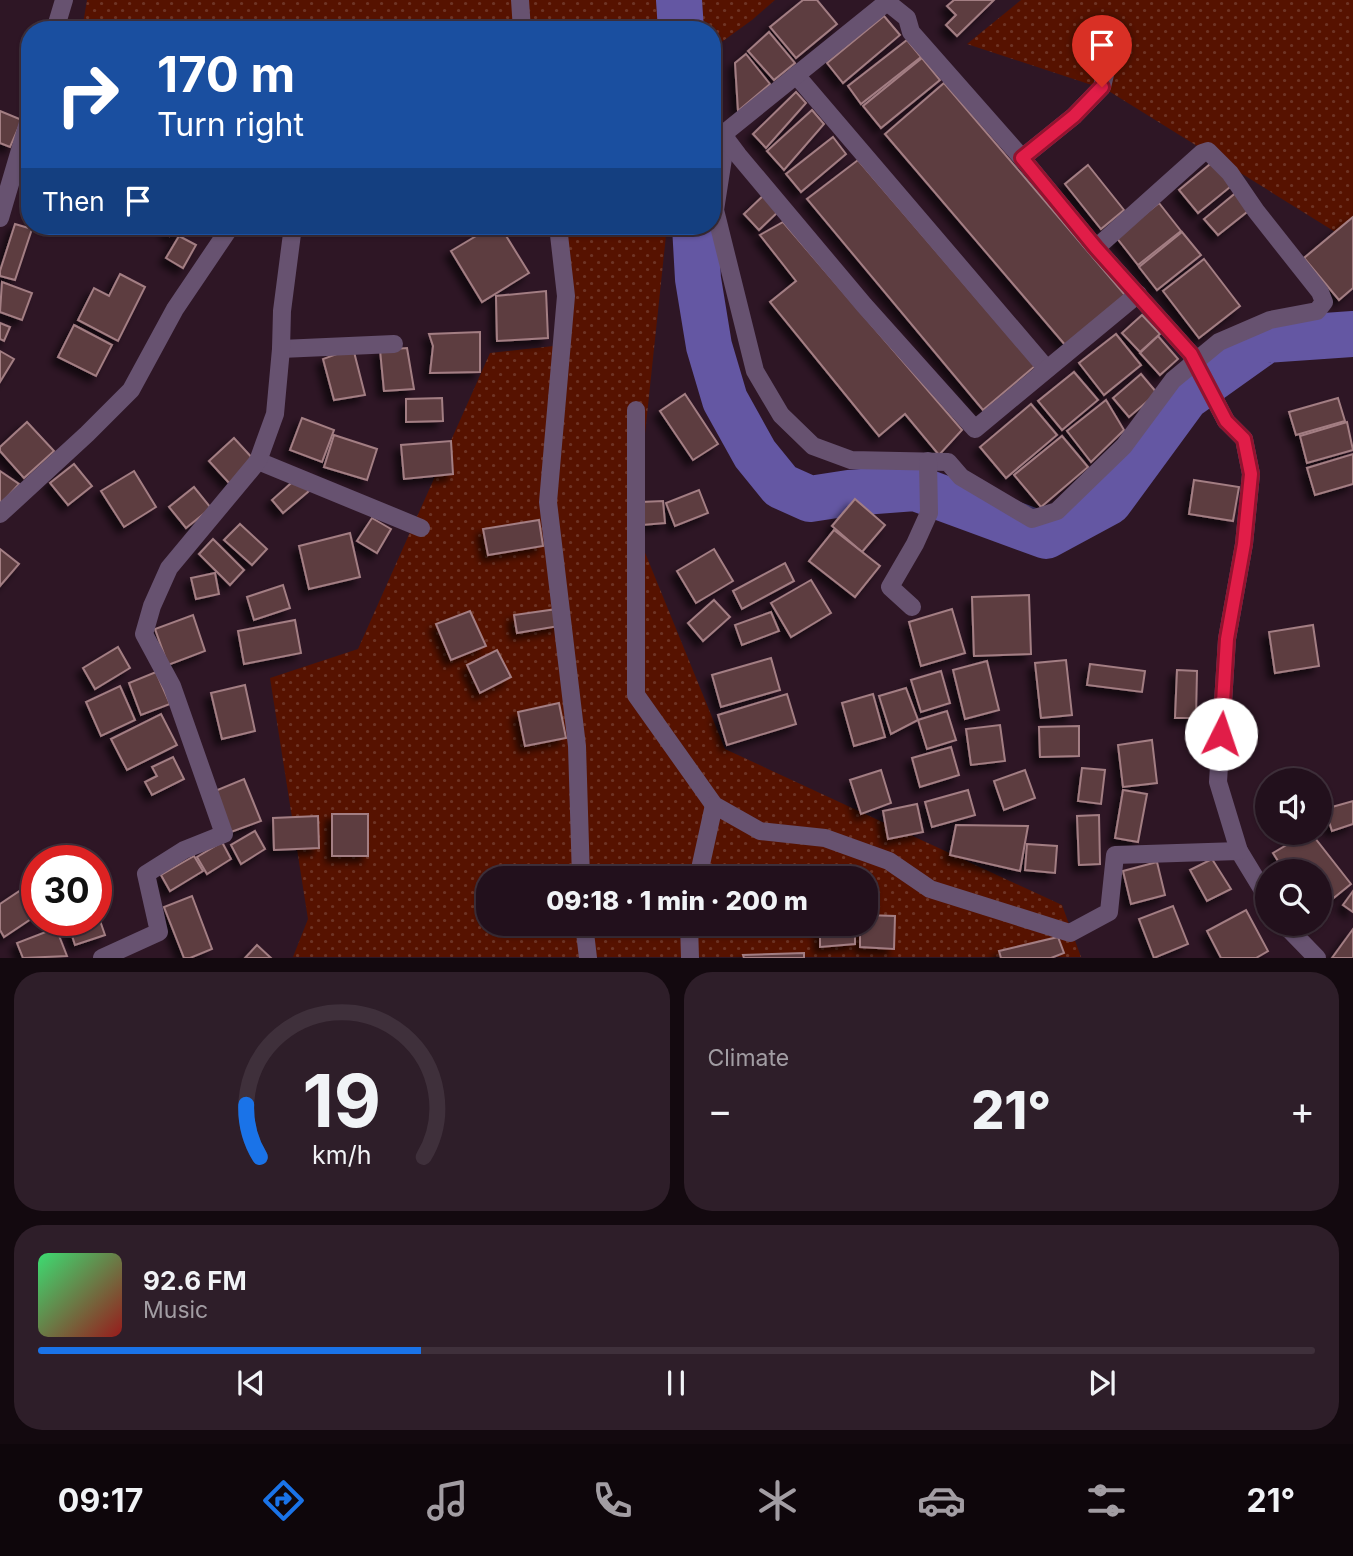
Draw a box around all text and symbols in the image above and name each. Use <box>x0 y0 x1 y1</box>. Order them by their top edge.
pin <box>1072 15 1132 87</box>
icon: arrive <box>1083 26 1121 64</box>
text: 170 m <box>157 45 295 104</box>
icon: right <box>42 49 133 140</box>
text: Turn right <box>157 105 304 144</box>
icon: arrive <box>119 182 157 220</box>
text: Then <box>42 186 105 217</box>
position arrow <box>1184 697 1258 771</box>
map controls <box>1255 768 1332 936</box>
button: sound <box>1255 768 1332 845</box>
speed limit sign: 30 <box>21 845 112 936</box>
button: search <box>1255 859 1332 936</box>
text: 09:18 · 1 min · 200 m <box>546 885 808 916</box>
text: Climate <box>708 1044 789 1072</box>
text: 19 <box>302 1057 381 1146</box>
text: 21° <box>971 1079 1051 1142</box>
text: − <box>708 1087 733 1133</box>
text: + <box>1290 1087 1315 1133</box>
text: km/h <box>312 1140 371 1170</box>
text: 92.6 FM <box>143 1265 247 1296</box>
text: Music <box>143 1296 208 1324</box>
icon: previous <box>232 1364 270 1402</box>
icon: pause <box>657 1364 695 1402</box>
icon: next <box>1083 1364 1121 1402</box>
icon: directions <box>259 1476 308 1525</box>
icon: music <box>423 1476 472 1525</box>
icon: phone <box>588 1476 637 1525</box>
icon: climate <box>753 1476 802 1525</box>
icon: car <box>917 1476 966 1525</box>
icon: filters <box>1082 1476 1131 1525</box>
text: 09:17 <box>58 1481 143 1520</box>
text: 21° <box>1247 1481 1295 1520</box>

